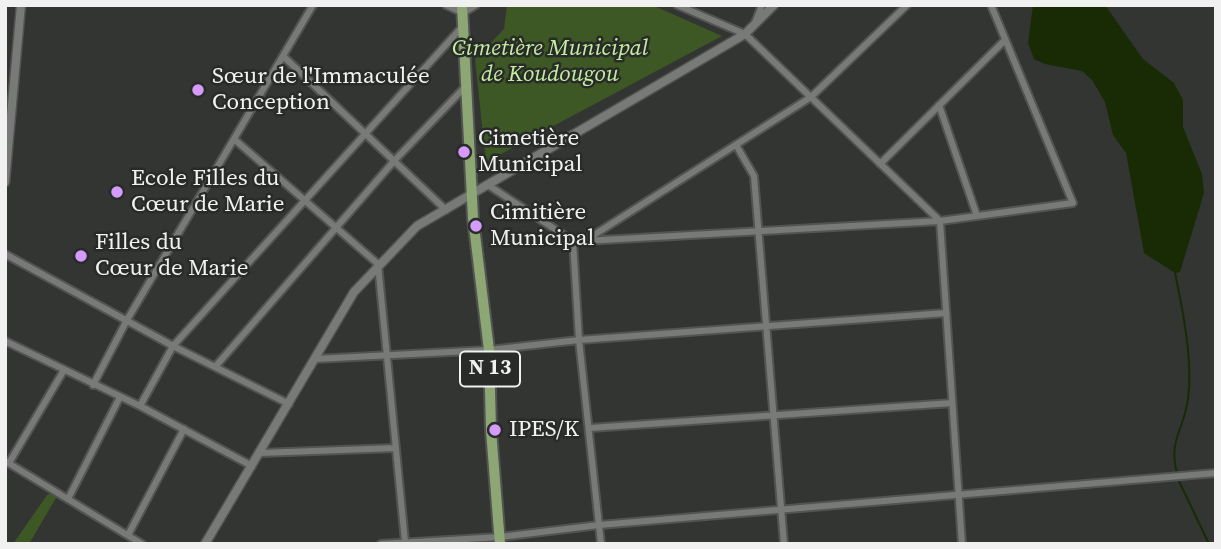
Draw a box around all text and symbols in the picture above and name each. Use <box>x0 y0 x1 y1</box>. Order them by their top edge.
park label: Cimetière Municipal de Koudougou <box>452 35 648 89</box>
place label: Sœur de l'Immaculée Conception <box>212 63 430 117</box>
marker: Sœur de l'Immaculée Conception <box>190 82 206 98</box>
place label: Cimetière Municipal <box>478 125 582 179</box>
marker: Cimetière Municipal <box>456 144 472 160</box>
place label: Ecole Filles du Cœur de Marie <box>131 165 284 219</box>
marker: Ecole Filles du Cœur de Marie <box>109 184 125 200</box>
place label: Cimitière Municipal <box>490 199 594 253</box>
marker: Cimitière Municipal <box>468 218 484 234</box>
place label: Filles du Cœur de Marie <box>95 229 248 283</box>
marker: Filles du Cœur de Marie <box>73 248 89 264</box>
road number: N 13 <box>460 352 520 386</box>
place label: IPES/K <box>509 416 579 444</box>
marker: IPES/K <box>487 422 503 438</box>

